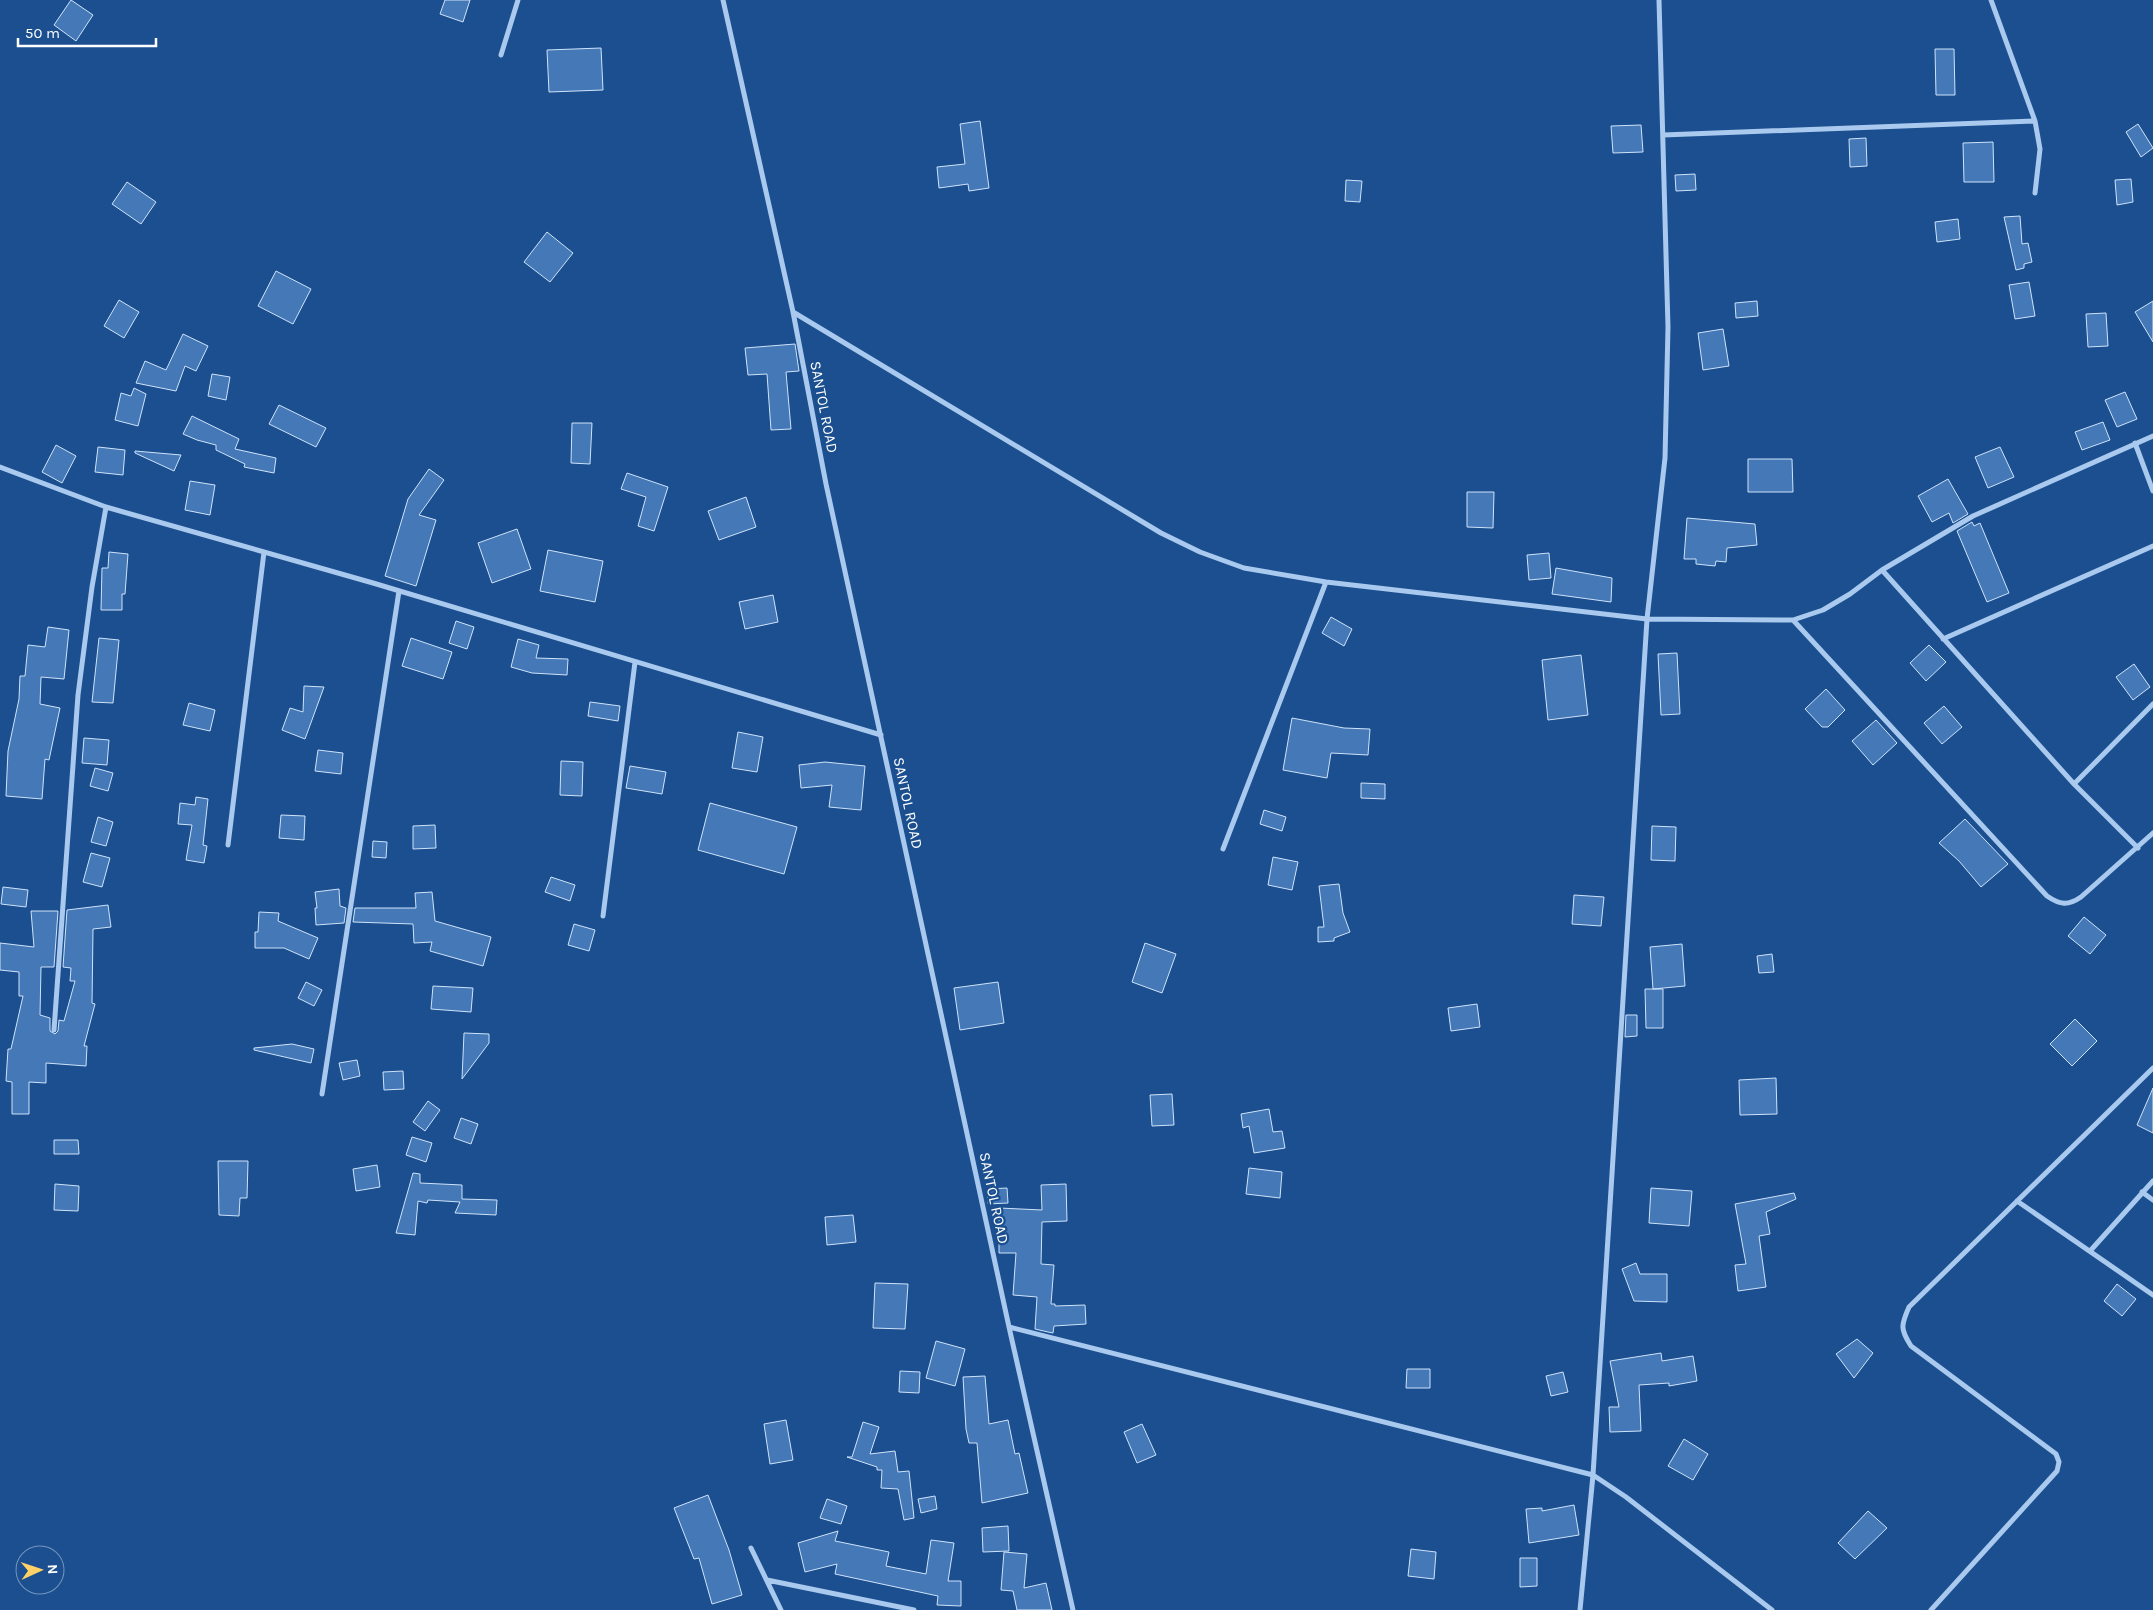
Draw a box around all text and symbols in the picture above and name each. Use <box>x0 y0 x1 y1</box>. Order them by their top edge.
scale bar <box>18 15 155 47</box>
text: 50 m <box>25 24 60 42</box>
street label: SANTOL ROAD <box>806 360 842 454</box>
street label: SANTOL ROAD <box>890 756 926 850</box>
street label: SANTOL ROAD <box>976 1151 1012 1245</box>
north arrow <box>15 1545 65 1595</box>
text: N <box>44 1564 61 1575</box>

